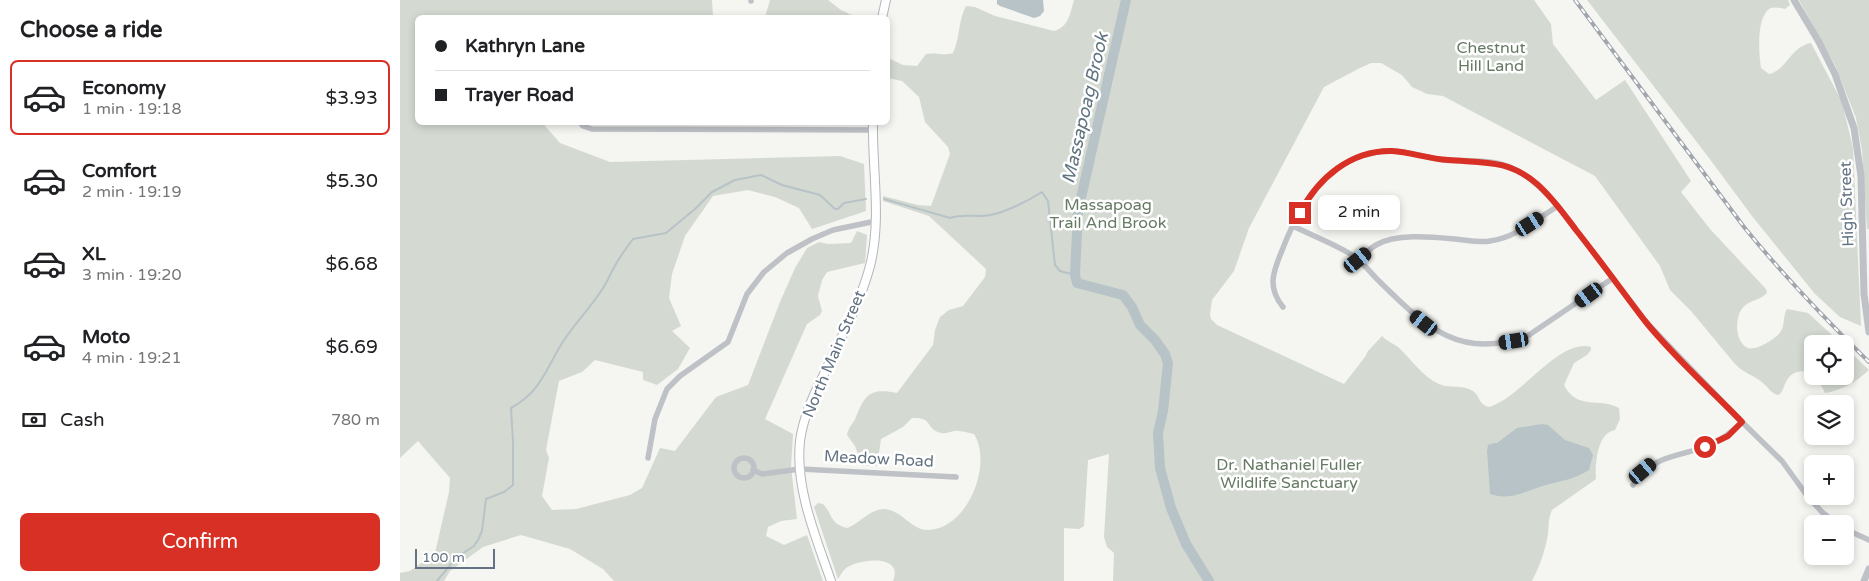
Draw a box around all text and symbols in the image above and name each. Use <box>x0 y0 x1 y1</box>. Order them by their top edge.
text: Choose a ride <box>20 17 163 43</box>
water label: Massapoag Brook <box>1057 29 1113 186</box>
text: Kathryn Lane <box>465 35 585 57</box>
park label: Chestnut Hill Land <box>1456 38 1526 76</box>
icon: car <box>22 75 67 120</box>
text: Economy <box>82 77 166 99</box>
text: Trayer Road <box>465 84 574 106</box>
text: $3.93 <box>326 87 378 109</box>
text: 1 min · 19:18 <box>82 99 181 119</box>
icon: car <box>22 158 67 203</box>
text: Comfort <box>82 160 156 182</box>
street label: High Street <box>1836 161 1858 247</box>
text: $5.30 <box>326 170 378 192</box>
text: 2 min · 19:19 <box>82 182 181 202</box>
park label: Massapoag Trail And Brook <box>1050 195 1167 233</box>
callout: 2 min <box>1318 196 1400 230</box>
route end <box>1289 202 1311 224</box>
text: 2 min <box>1338 202 1380 222</box>
car <box>1513 210 1546 238</box>
icon: car <box>22 241 67 286</box>
text: XL <box>82 243 106 265</box>
car <box>1341 245 1374 275</box>
text: $6.68 <box>326 253 378 275</box>
text: 3 min · 19:20 <box>82 265 181 285</box>
car <box>1572 280 1605 310</box>
street label: North Main Street <box>798 287 870 421</box>
car <box>1407 308 1440 338</box>
icon: car <box>22 324 67 369</box>
text: Moto <box>82 326 130 348</box>
car <box>1498 331 1529 351</box>
map controls <box>1804 335 1854 565</box>
button: locate <box>1804 335 1854 385</box>
text: $6.69 <box>326 336 378 358</box>
text: 4 min · 19:21 <box>82 348 181 368</box>
button: layers <box>1804 395 1854 445</box>
icon: cash <box>20 406 48 434</box>
text: Cash <box>60 409 105 431</box>
text: 780 m <box>331 410 380 430</box>
route start <box>1694 436 1716 458</box>
street label: Meadow Road <box>824 446 934 472</box>
park label: Dr. Nathaniel Fuller Wildlife Sanctuary <box>1216 455 1363 493</box>
button: + <box>1804 455 1854 505</box>
car <box>1626 456 1659 486</box>
button: Confirm <box>20 513 380 571</box>
button: − <box>1804 515 1854 565</box>
scale bar <box>415 546 495 569</box>
text: 100 m <box>422 549 465 566</box>

